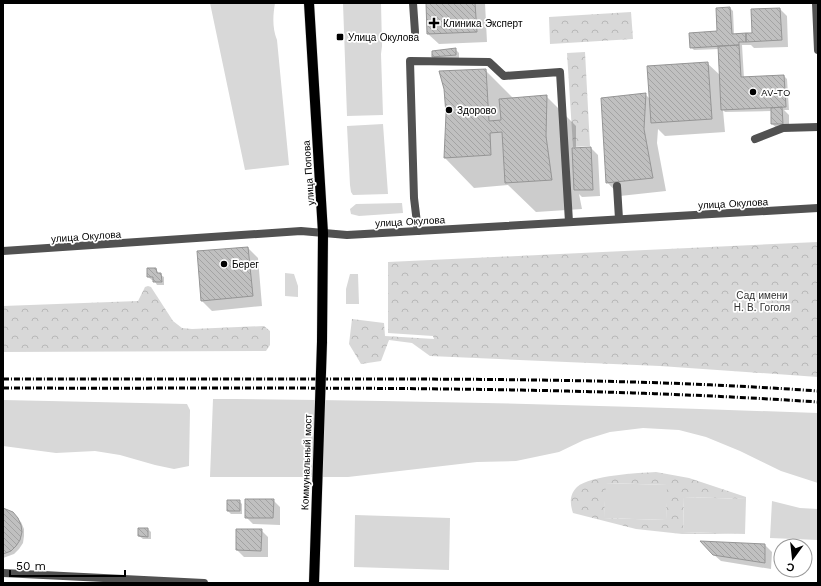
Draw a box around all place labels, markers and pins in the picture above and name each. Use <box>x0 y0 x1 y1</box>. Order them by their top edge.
marker: Клиника Эксперт <box>428 17 440 29</box>
place label: Клиника Эксперт <box>443 18 523 29</box>
marker: Улица Окулова <box>335 32 345 42</box>
place label: Улица Окулова <box>348 32 420 43</box>
marker: AV-TO <box>748 87 758 97</box>
place label: AV-TO <box>761 87 790 98</box>
marker: Здорово <box>444 105 454 115</box>
place label: Здорово <box>457 105 497 116</box>
marker: Берег <box>219 259 229 269</box>
place label: Берег <box>232 259 259 270</box>

